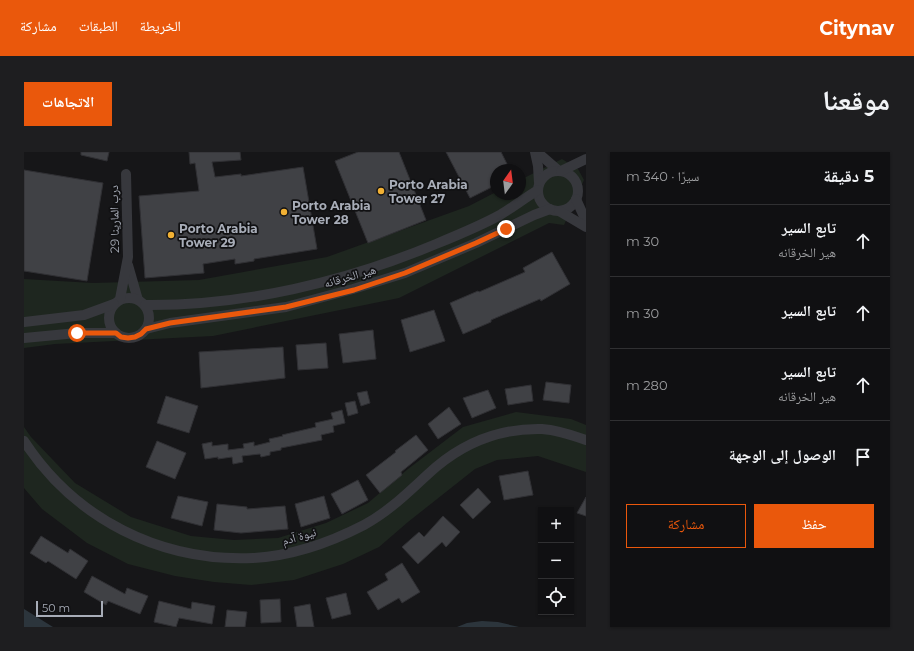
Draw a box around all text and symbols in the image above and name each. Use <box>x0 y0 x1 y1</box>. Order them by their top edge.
text: مشاركة <box>20 17 57 35</box>
text: الطبقات <box>79 17 118 35</box>
text: الخريطة <box>140 17 181 35</box>
text: Citynav <box>819 17 894 40</box>
button: الاتجاهات <box>24 82 112 126</box>
text: موقعنا <box>822 83 890 117</box>
north arrow <box>490 164 526 200</box>
text: 5 دقيقة <box>823 166 874 186</box>
text: سيرًا · 340 m <box>626 168 699 184</box>
place label: Porto Arabia Tower 27 <box>389 177 468 206</box>
street label: درب المارينا 29 <box>106 185 122 253</box>
marker: Porto Arabia Tower 27 <box>376 186 386 196</box>
place label: Porto Arabia Tower 28 <box>292 198 371 227</box>
marker: Porto Arabia Tower 28 <box>279 207 289 217</box>
text: تابع السير <box>782 218 836 237</box>
route end <box>497 220 515 238</box>
place label: Porto Arabia Tower 29 <box>179 221 258 250</box>
marker: Porto Arabia Tower 29 <box>166 230 176 240</box>
icon: ahead <box>852 230 874 252</box>
text: 30 m <box>626 233 659 249</box>
text: هير الخرقانه <box>778 244 836 260</box>
street label: هير الخرقانه <box>322 261 378 291</box>
text: تابع السير <box>782 301 836 320</box>
icon: ahead <box>852 302 874 324</box>
text: 30 m <box>626 305 659 321</box>
route start <box>68 324 86 342</box>
text: تابع السير <box>782 362 836 381</box>
icon: ahead <box>852 374 874 396</box>
text: 280 m <box>626 377 668 393</box>
text: هير الخرقانه <box>778 388 836 404</box>
text: الوصول إلى الوجهة <box>729 445 836 464</box>
icon: arrive <box>852 446 874 468</box>
button: مشاركة <box>626 504 746 548</box>
button: حفظ <box>754 504 874 548</box>
map controls <box>538 507 574 615</box>
button: + <box>538 507 574 543</box>
street label: نيوة آدم <box>280 524 318 549</box>
button: − <box>538 543 574 579</box>
button: locate <box>538 579 574 615</box>
scale bar <box>36 599 103 618</box>
text: 50 m <box>42 601 70 615</box>

